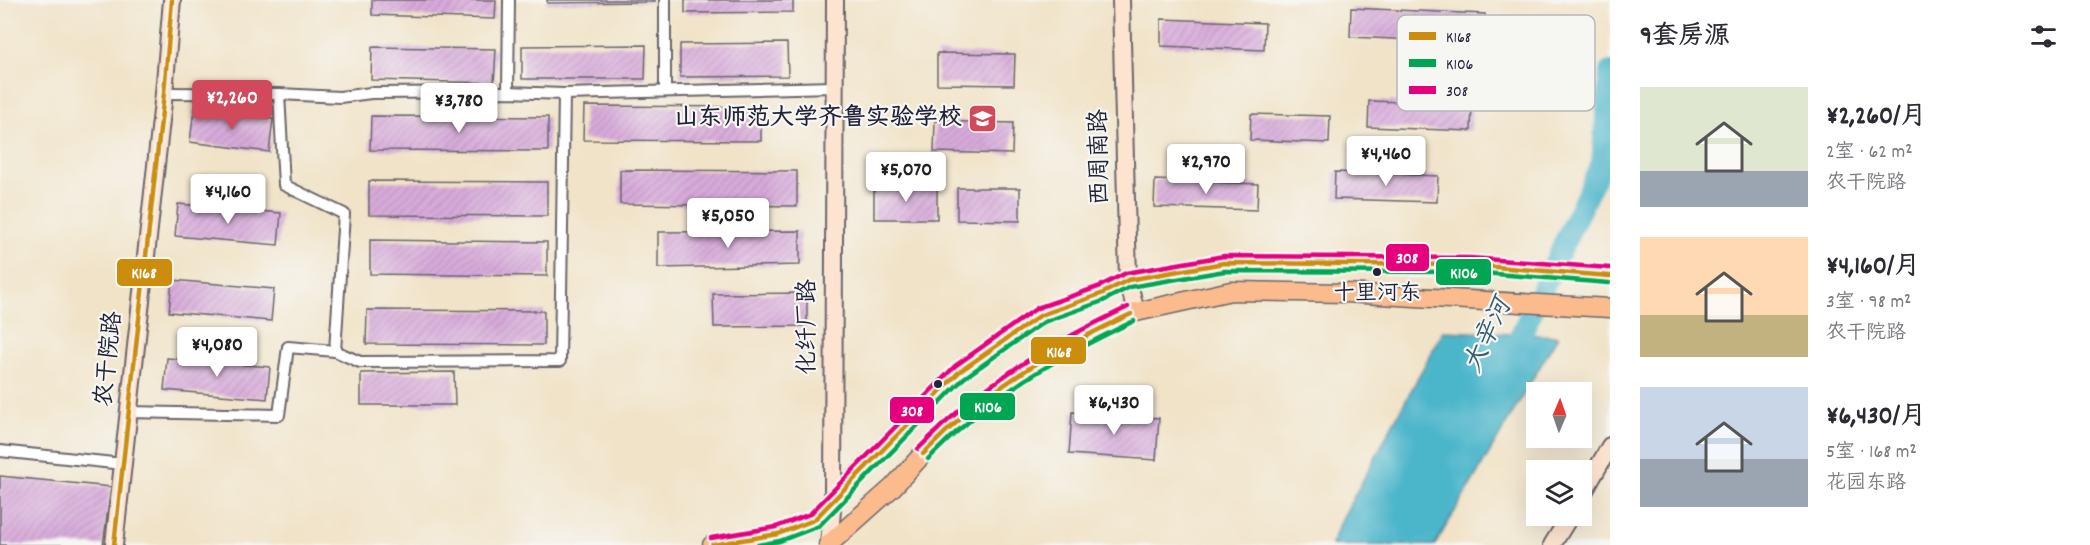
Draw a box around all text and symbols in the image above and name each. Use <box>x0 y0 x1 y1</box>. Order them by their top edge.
legend <box>1397 15 1595 111</box>
text: 9套房源 <box>1640 19 1730 56</box>
icon: filters <box>2027 20 2060 53</box>
text: K168 <box>1446 27 1471 50</box>
text: K106 <box>1446 54 1474 77</box>
pin: ¥2,260 <box>183 80 281 131</box>
text: 308 <box>1446 81 1468 104</box>
pin: ¥3,780 <box>410 83 508 134</box>
text: ¥2,260 <box>206 85 258 113</box>
text: ¥3,780 <box>435 88 483 116</box>
text: ¥2,260/月 <box>1826 99 1927 136</box>
place label: 山东师范大学齐鲁实验学校 <box>674 102 962 136</box>
school or university icon: 山东师范大学齐鲁实验学校 <box>967 103 999 135</box>
street label: 西周南路 <box>1083 109 1119 205</box>
icon: home <box>1688 111 1760 183</box>
pin: ¥4,460 <box>1337 136 1435 187</box>
text: 2室 · 62 m² <box>1826 139 1913 167</box>
text: ¥4,460 <box>1361 141 1411 169</box>
pin: ¥2,970 <box>1157 144 1255 195</box>
text: ¥2,970 <box>1181 149 1231 177</box>
pin: ¥5,070 <box>857 152 955 203</box>
text: ¥5,070 <box>880 157 932 185</box>
text: 农干院路 <box>1826 170 1906 198</box>
pin: ¥4,160 <box>179 174 277 225</box>
text: ¥4,160 <box>205 179 251 207</box>
pin: ¥5,050 <box>679 198 777 249</box>
text: ¥5,050 <box>701 203 755 231</box>
line badge: 308 <box>1385 243 1430 272</box>
text: 308 <box>1396 248 1419 271</box>
text: ¥4,160/月 <box>1826 249 1920 286</box>
line badge: K168 <box>116 258 173 287</box>
line badge: K106 <box>1435 258 1492 286</box>
icon: home <box>1688 261 1760 333</box>
text: K168 <box>131 263 157 286</box>
text: K106 <box>1450 263 1478 286</box>
marker: 十里河东 <box>1371 266 1383 278</box>
street label: 化纤厂路 <box>792 279 826 375</box>
place label: 十里河东 <box>1333 279 1421 310</box>
water label: 大辛河 <box>1456 289 1524 379</box>
text: 3室 · 98 m² <box>1826 289 1911 317</box>
street label: 农干院路 <box>88 309 132 409</box>
text: 农干院路 <box>1826 320 1906 348</box>
pin: ¥4,080 <box>168 327 266 378</box>
text: ¥4,080 <box>191 332 243 360</box>
line badge: K168 <box>1030 336 1087 365</box>
text: K168 <box>1046 342 1072 365</box>
unlabelled marker <box>932 378 944 390</box>
north arrow <box>1526 382 1592 448</box>
map controls <box>1526 382 1592 526</box>
pin: ¥6,430 <box>1065 385 1163 436</box>
text: ¥6,430 <box>1088 390 1140 418</box>
line badge: K106 <box>959 392 1016 421</box>
line badge: 308 <box>889 396 935 424</box>
text: K106 <box>974 397 1002 420</box>
text: ¥6,430/月 <box>1826 399 1926 436</box>
text: 308 <box>901 401 924 424</box>
icon: home <box>1688 411 1760 483</box>
text: 5室 · 168 m² <box>1826 439 1917 467</box>
button: layers <box>1526 460 1592 526</box>
text: 花园东路 <box>1826 470 1906 498</box>

